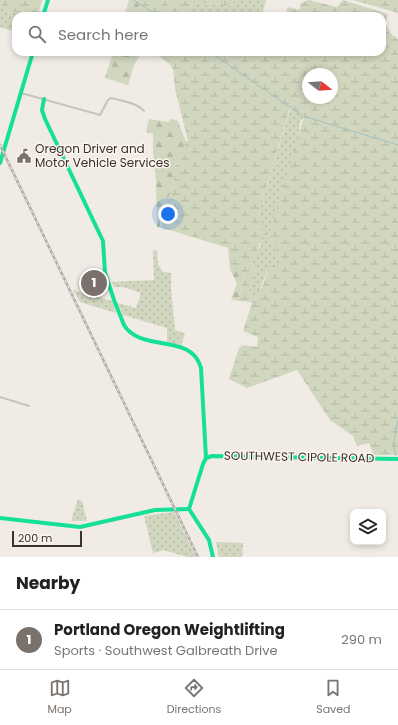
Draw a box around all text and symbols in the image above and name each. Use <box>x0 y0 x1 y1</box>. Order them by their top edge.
search box <box>12 12 386 56</box>
icon: search <box>26 23 48 45</box>
text: Search here <box>58 24 148 45</box>
north arrow <box>302 68 338 104</box>
place label: Oregon Driver and Motor Vehicle Services <box>35 140 169 171</box>
public building icon: Oregon Driver and Motor Vehicle Services <box>16 148 32 164</box>
your location <box>158 204 178 224</box>
pin: 1 <box>81 268 107 298</box>
street label: SOUTHWEST CIPOLE ROAD <box>224 447 374 466</box>
map controls <box>350 509 386 545</box>
button: layers <box>350 509 386 545</box>
scale bar <box>12 529 82 548</box>
text: 200 m <box>18 530 52 546</box>
text: Nearby <box>16 571 80 595</box>
text: Portland Oregon Weightlifting <box>54 619 285 640</box>
text: 1 <box>27 630 31 649</box>
text: 290 m <box>341 630 382 649</box>
text: Sports · Southwest Galbreath Drive <box>54 641 278 660</box>
tab: Map <box>47 677 72 718</box>
tab: Directions <box>167 677 221 718</box>
tab: Saved <box>316 677 351 718</box>

